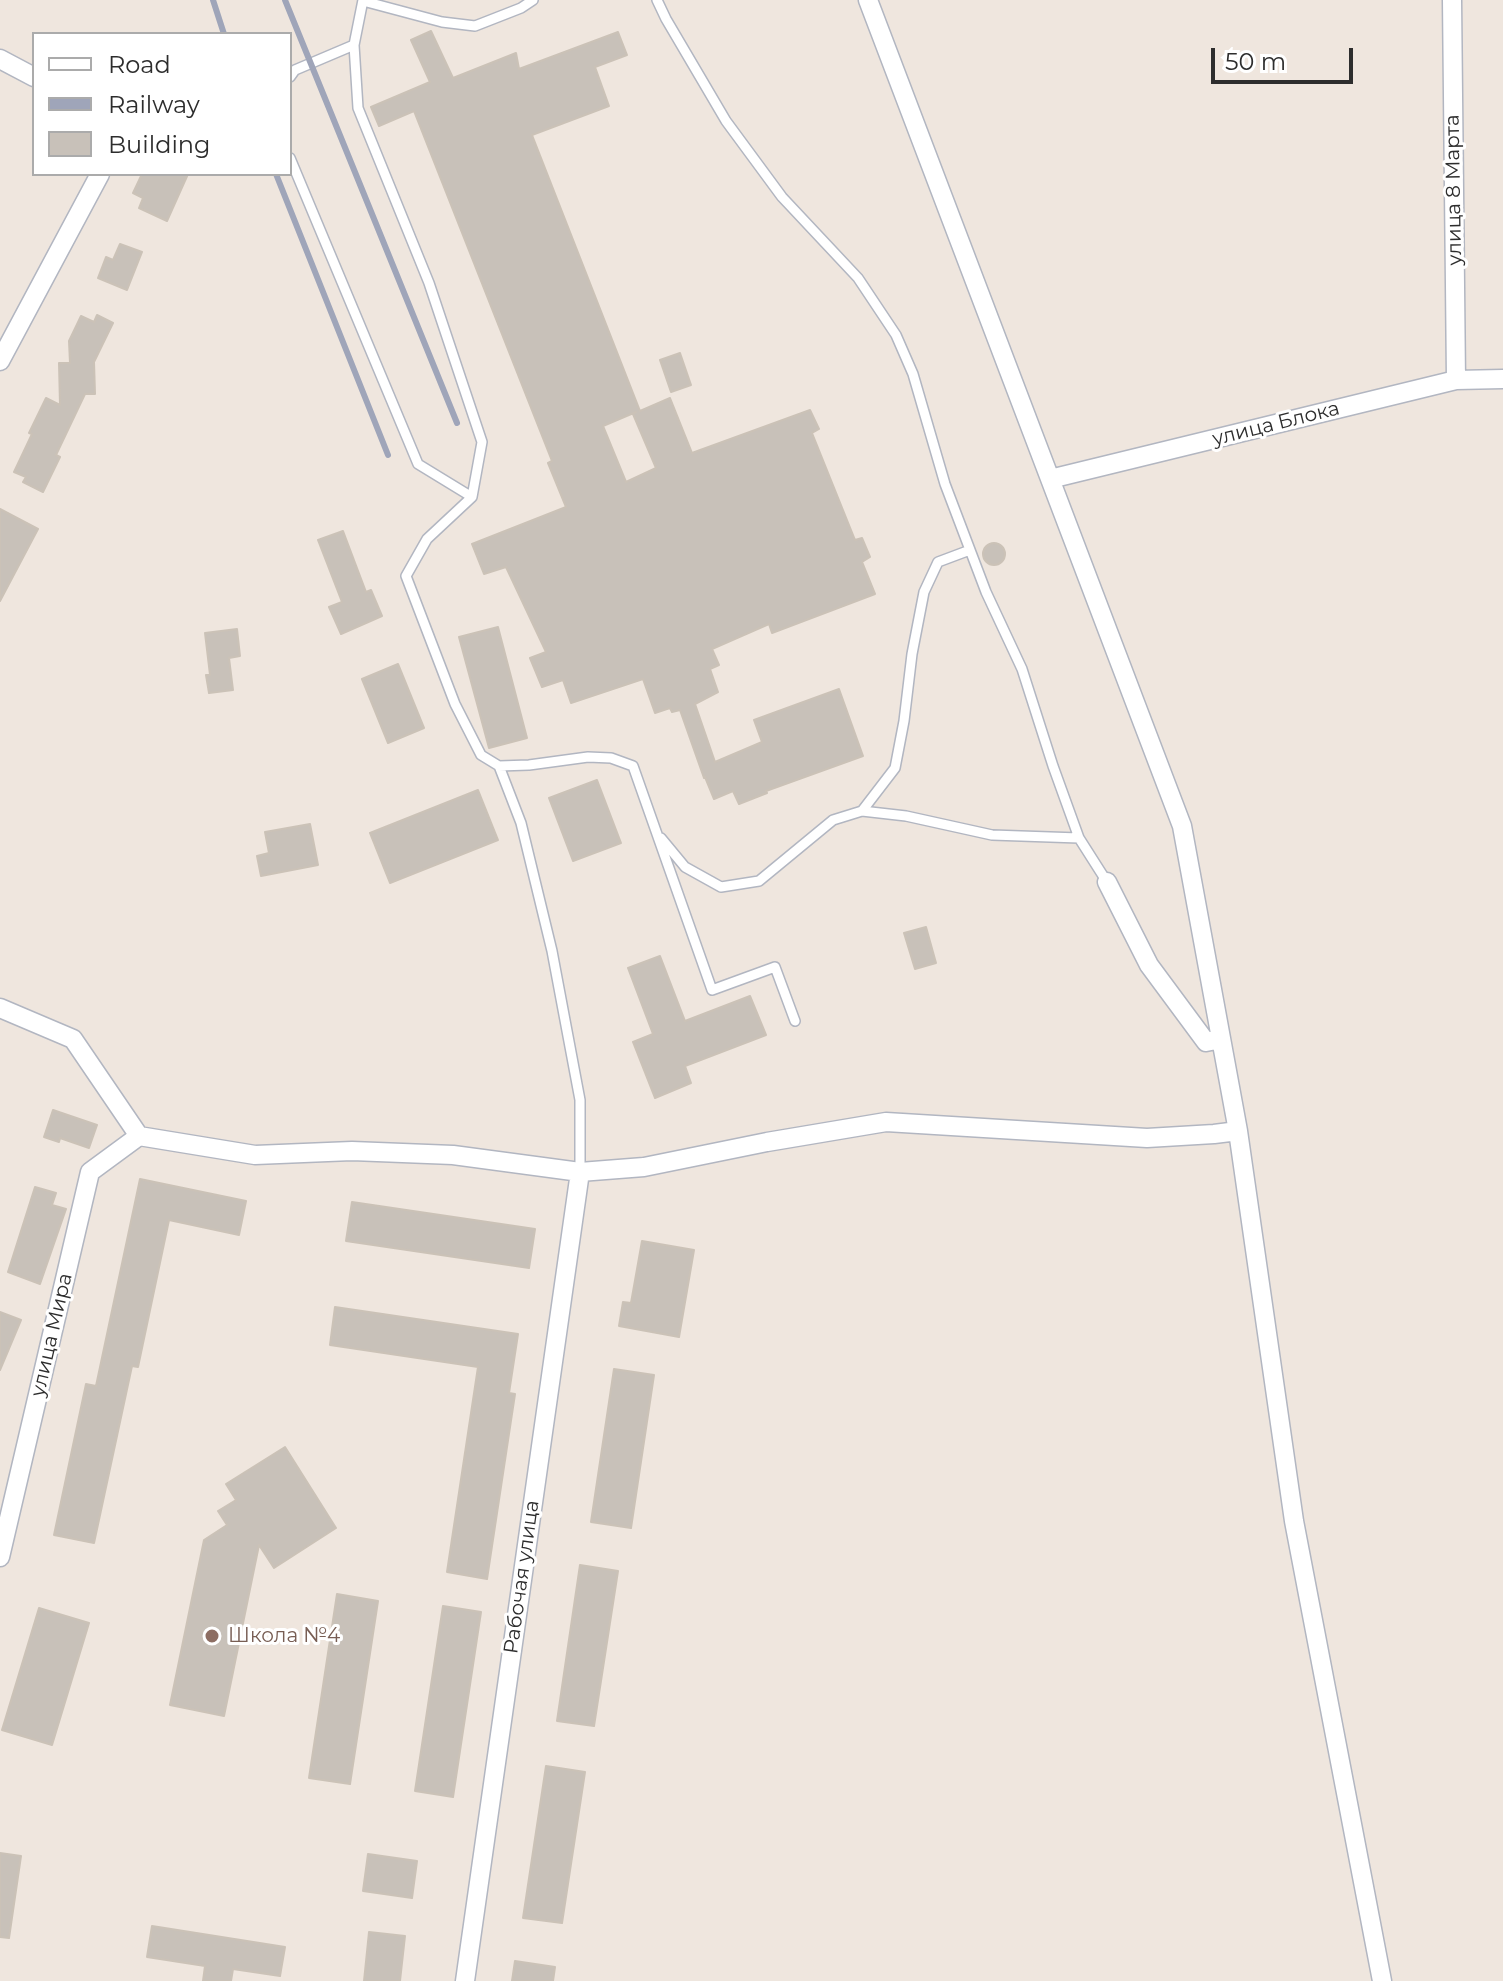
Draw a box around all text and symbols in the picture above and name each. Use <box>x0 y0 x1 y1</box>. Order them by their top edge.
legend <box>32 32 292 176</box>
scale bar <box>1215 32 1357 82</box>
text: 50 m <box>1225 47 1286 76</box>
text: Road <box>108 50 171 79</box>
text: Railway <box>108 90 200 119</box>
street label: улица 8 Марта <box>1441 114 1467 266</box>
text: Building <box>108 130 211 159</box>
street label: улица Блока <box>1210 397 1342 451</box>
street label: улица Мира <box>26 1271 78 1399</box>
street label: Рабочая улица <box>499 1499 545 1655</box>
place label: Школа №4 <box>228 1624 340 1648</box>
marker: Школа №4 <box>203 1627 221 1645</box>

